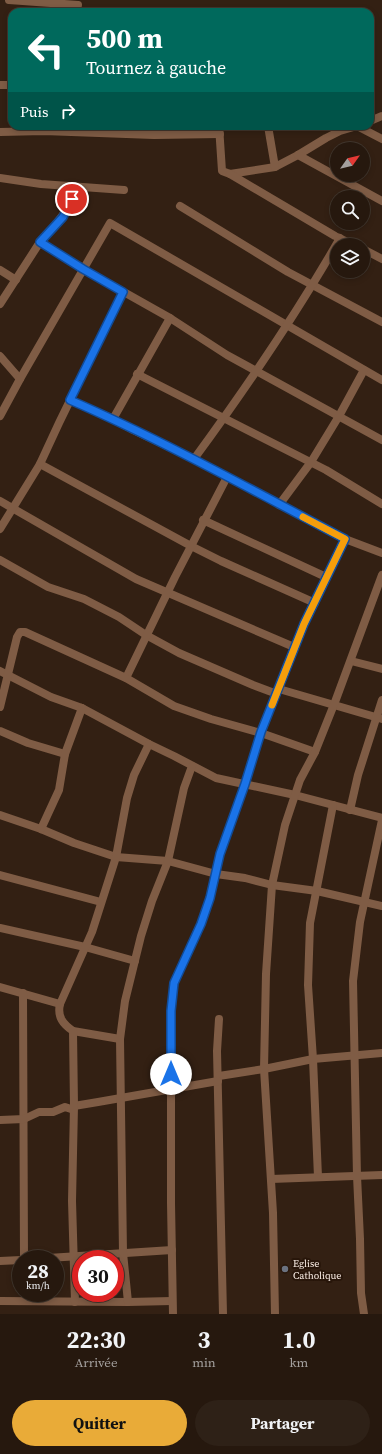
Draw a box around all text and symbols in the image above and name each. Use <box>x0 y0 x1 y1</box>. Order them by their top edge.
text: 500 m <box>86 19 163 57</box>
icon: left <box>20 24 72 76</box>
text: Tournez à gauche <box>86 55 226 80</box>
icon: right <box>57 100 79 122</box>
text: Puis <box>20 101 49 122</box>
north arrow <box>330 142 370 182</box>
map controls <box>330 142 370 278</box>
pin <box>55 182 89 216</box>
icon: arrive <box>61 188 83 210</box>
button: search <box>330 190 370 230</box>
button: layers <box>330 238 370 278</box>
position arrow <box>150 1053 192 1095</box>
speed limit sign: 30 <box>72 1250 124 1302</box>
text: 28 <box>27 1257 49 1285</box>
place label: Eglise Catholique <box>293 1257 341 1282</box>
marker: Eglise Catholique <box>280 1264 290 1274</box>
text: km/h <box>26 1279 50 1292</box>
text: 22:30 <box>67 1323 126 1356</box>
text: 3 <box>197 1323 211 1356</box>
text: 1.0 <box>282 1323 315 1356</box>
text: Arrivée <box>75 1354 118 1371</box>
text: min <box>192 1354 216 1371</box>
text: km <box>289 1354 308 1371</box>
button: Quitter <box>12 1400 187 1446</box>
button: Partager <box>195 1400 370 1446</box>

